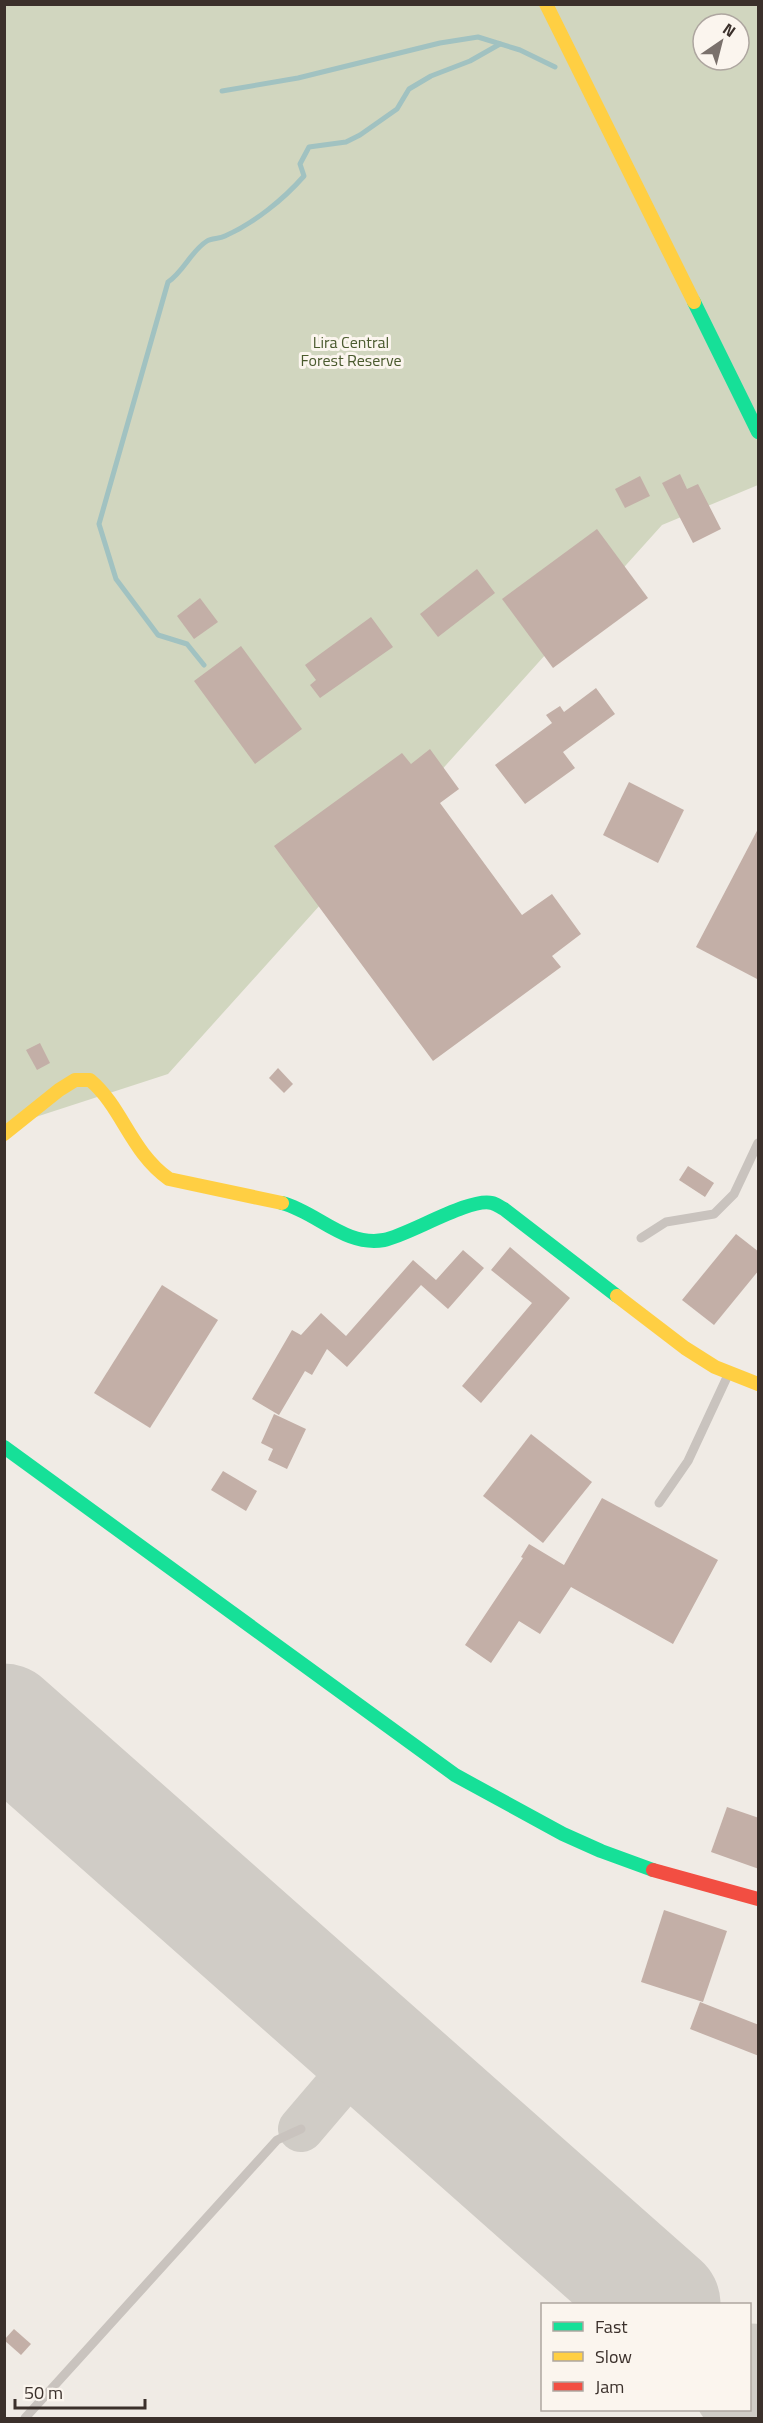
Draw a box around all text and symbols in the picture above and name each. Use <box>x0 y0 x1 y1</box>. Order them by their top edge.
north arrow <box>691 12 751 72</box>
text: N <box>718 17 741 43</box>
park label: Lira Central Forest Reserve <box>300 330 402 372</box>
legend <box>541 2303 751 2411</box>
text: Fast <box>595 2313 628 2340</box>
text: Slow <box>595 2343 632 2370</box>
scale bar <box>15 2372 146 2410</box>
text: Jam <box>595 2373 624 2400</box>
text: 50 m <box>24 2379 63 2406</box>

